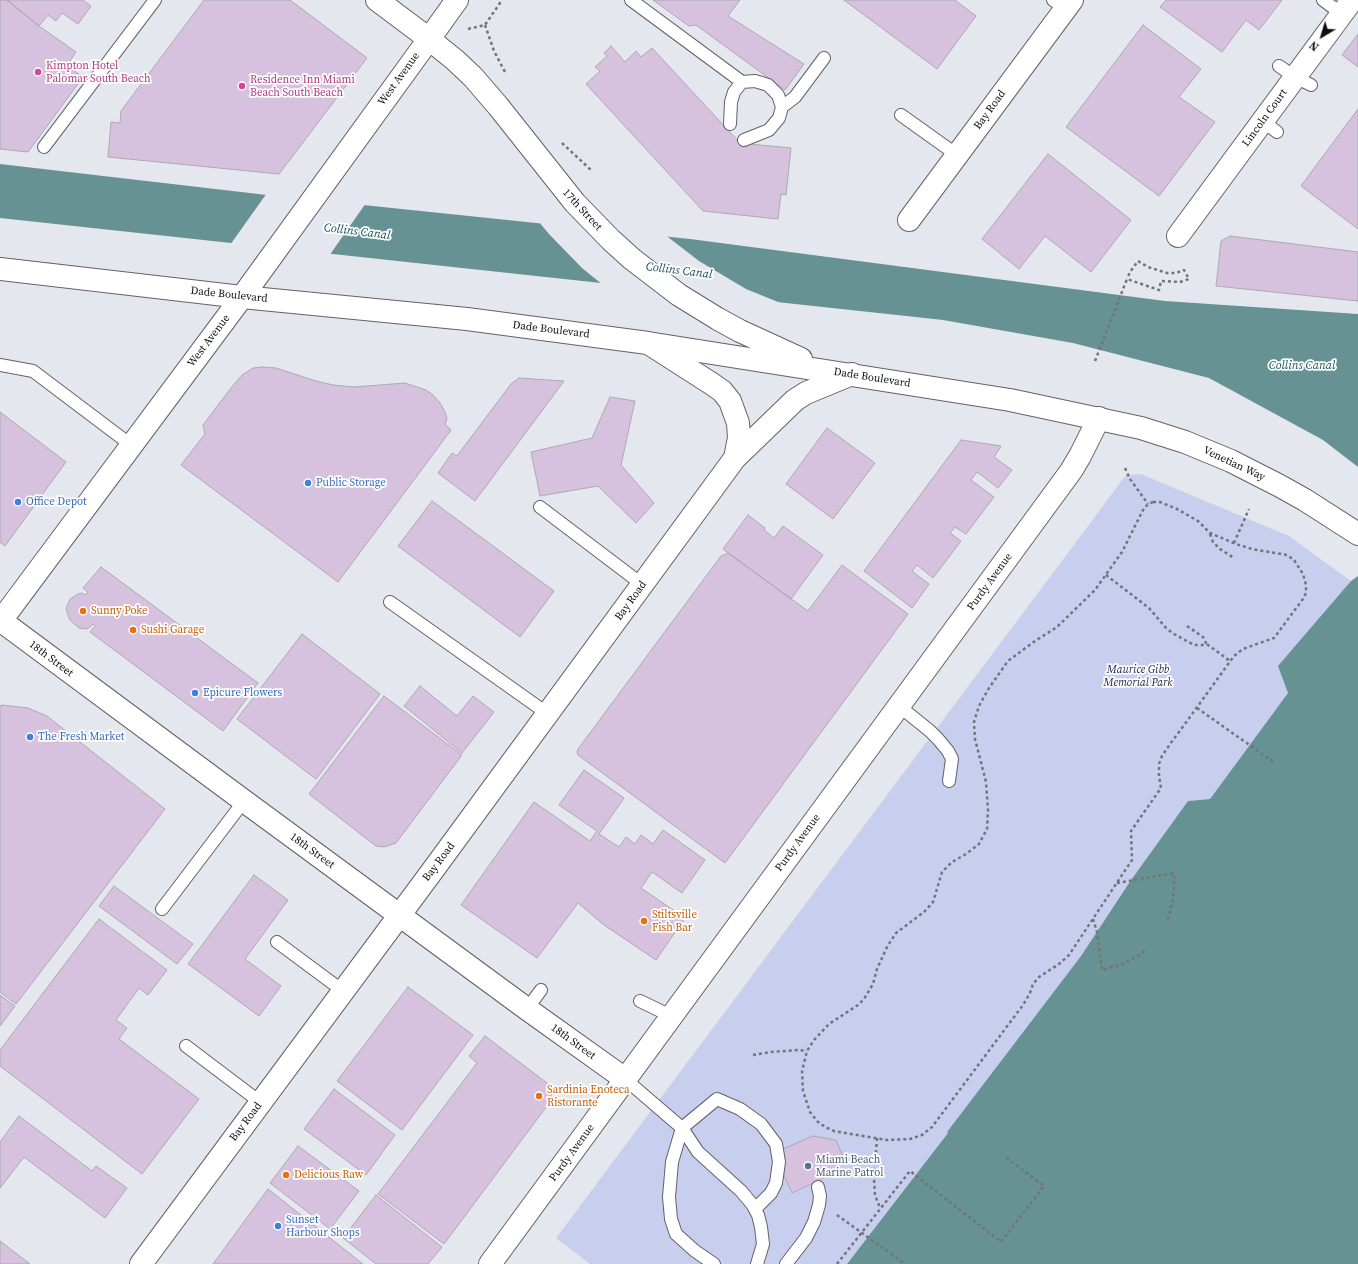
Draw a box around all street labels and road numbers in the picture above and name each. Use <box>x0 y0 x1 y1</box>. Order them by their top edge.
street label: West Avenue <box>375 50 423 108</box>
street label: Lincoln Court <box>1240 87 1290 149</box>
street label: Bay Road <box>971 88 1009 132</box>
street label: 17th Street <box>559 186 605 234</box>
street label: Dade Boulevard <box>190 284 268 306</box>
street label: West Avenue <box>185 312 233 370</box>
street label: Dade Boulevard <box>512 319 590 341</box>
street label: Dade Boulevard <box>833 365 911 391</box>
street label: Venetian Way <box>1201 444 1267 484</box>
street label: Purdy Avenue <box>965 551 1015 613</box>
street label: Bay Road <box>612 579 650 623</box>
street label: 18th Street <box>26 638 76 680</box>
street label: Purdy Avenue <box>773 812 823 874</box>
street label: 18th Street <box>287 830 337 872</box>
street label: Bay Road <box>420 840 458 884</box>
street label: 18th Street <box>548 1021 598 1063</box>
street label: Bay Road <box>227 1100 265 1144</box>
street label: Purdy Avenue <box>547 1122 597 1184</box>

